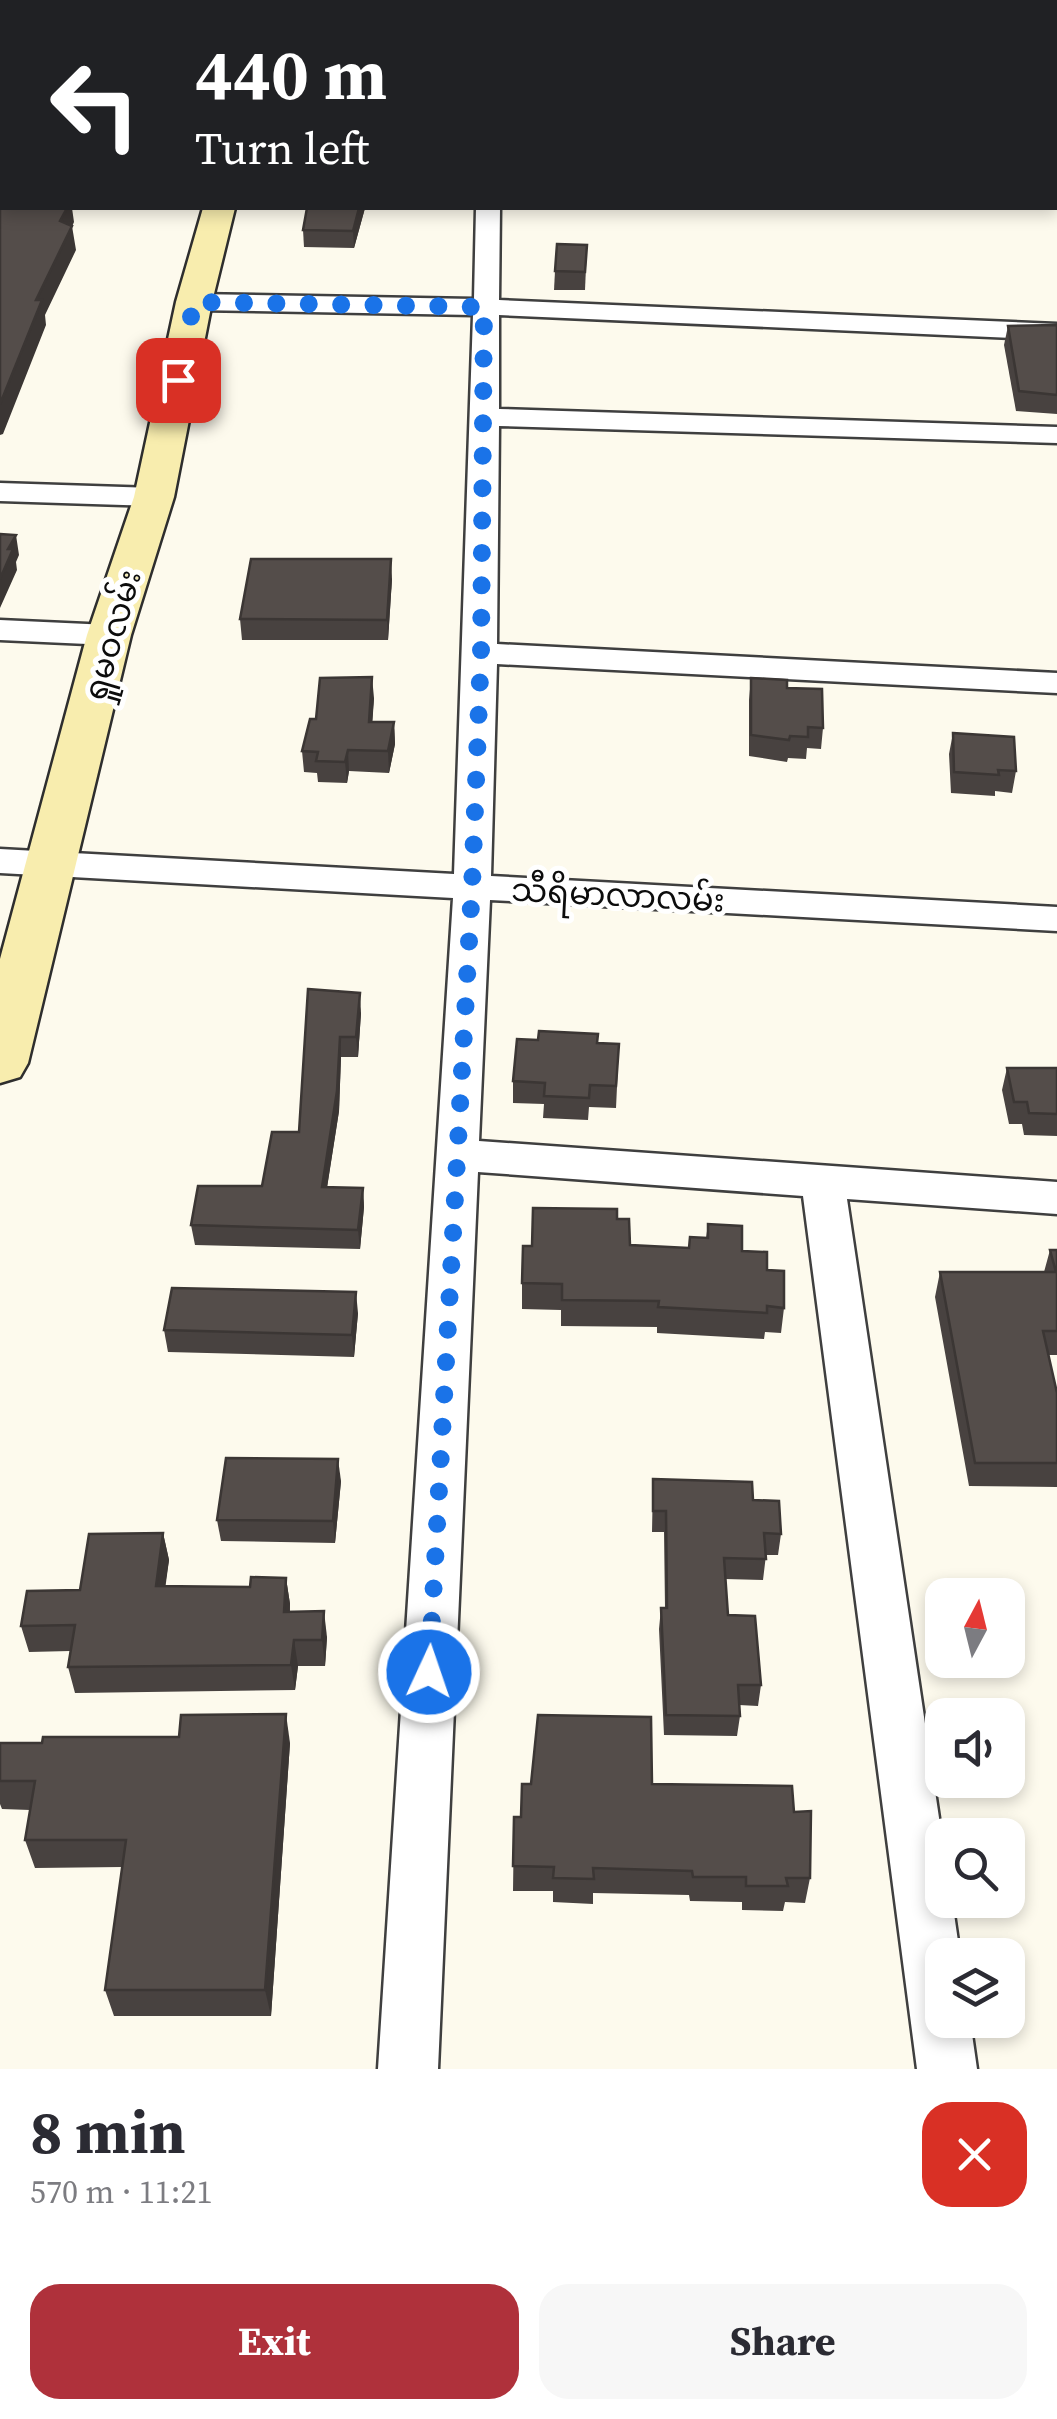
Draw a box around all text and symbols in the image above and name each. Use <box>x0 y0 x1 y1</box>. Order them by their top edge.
text: 440 m <box>195 26 387 122</box>
icon: left <box>30 40 160 170</box>
text: Turn left <box>195 117 369 179</box>
pin <box>136 338 221 423</box>
icon: arrive <box>151 353 206 408</box>
street label: ရှုမဝလမ်း <box>71 564 156 709</box>
street label: သီရိမာလာလမ်း <box>510 866 726 927</box>
north arrow <box>925 1578 1025 1678</box>
map controls <box>925 1578 1025 2038</box>
position arrow <box>377 1620 481 1724</box>
button: sound <box>925 1698 1025 1798</box>
button: search <box>925 1818 1025 1918</box>
button: layers <box>925 1938 1025 2038</box>
text: 8 min <box>30 2091 186 2173</box>
button: close <box>922 2102 1027 2207</box>
text: 570 m · 11:21 <box>30 2170 212 2214</box>
button: Exit <box>30 2284 519 2399</box>
button: Share <box>539 2284 1027 2399</box>

